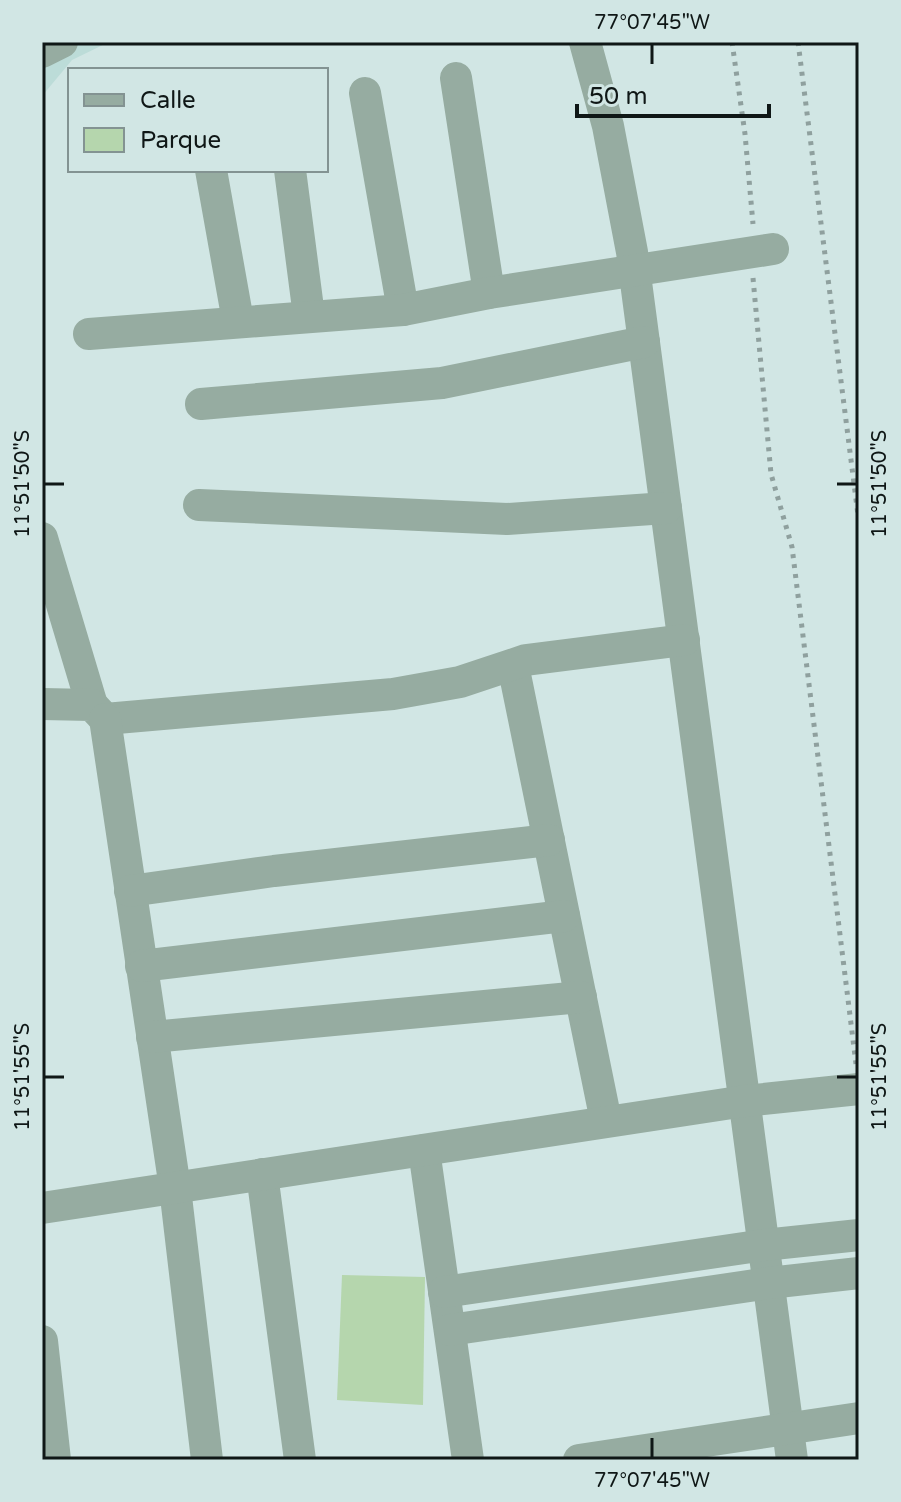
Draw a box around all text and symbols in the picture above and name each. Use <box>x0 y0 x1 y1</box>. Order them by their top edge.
text: 77°07'45"W <box>594 11 710 35</box>
legend <box>68 68 328 172</box>
scale bar <box>577 68 769 118</box>
text: 50 m <box>589 82 647 111</box>
text: Calle <box>140 86 196 115</box>
text: Parque <box>140 126 221 155</box>
text: 11°51'50"S <box>11 430 35 538</box>
text: 11°51'50"S <box>868 430 892 538</box>
text: 11°51'55"S <box>11 1023 35 1131</box>
text: 11°51'55"S <box>868 1023 892 1131</box>
text: 77°07'45"W <box>594 1469 710 1493</box>

